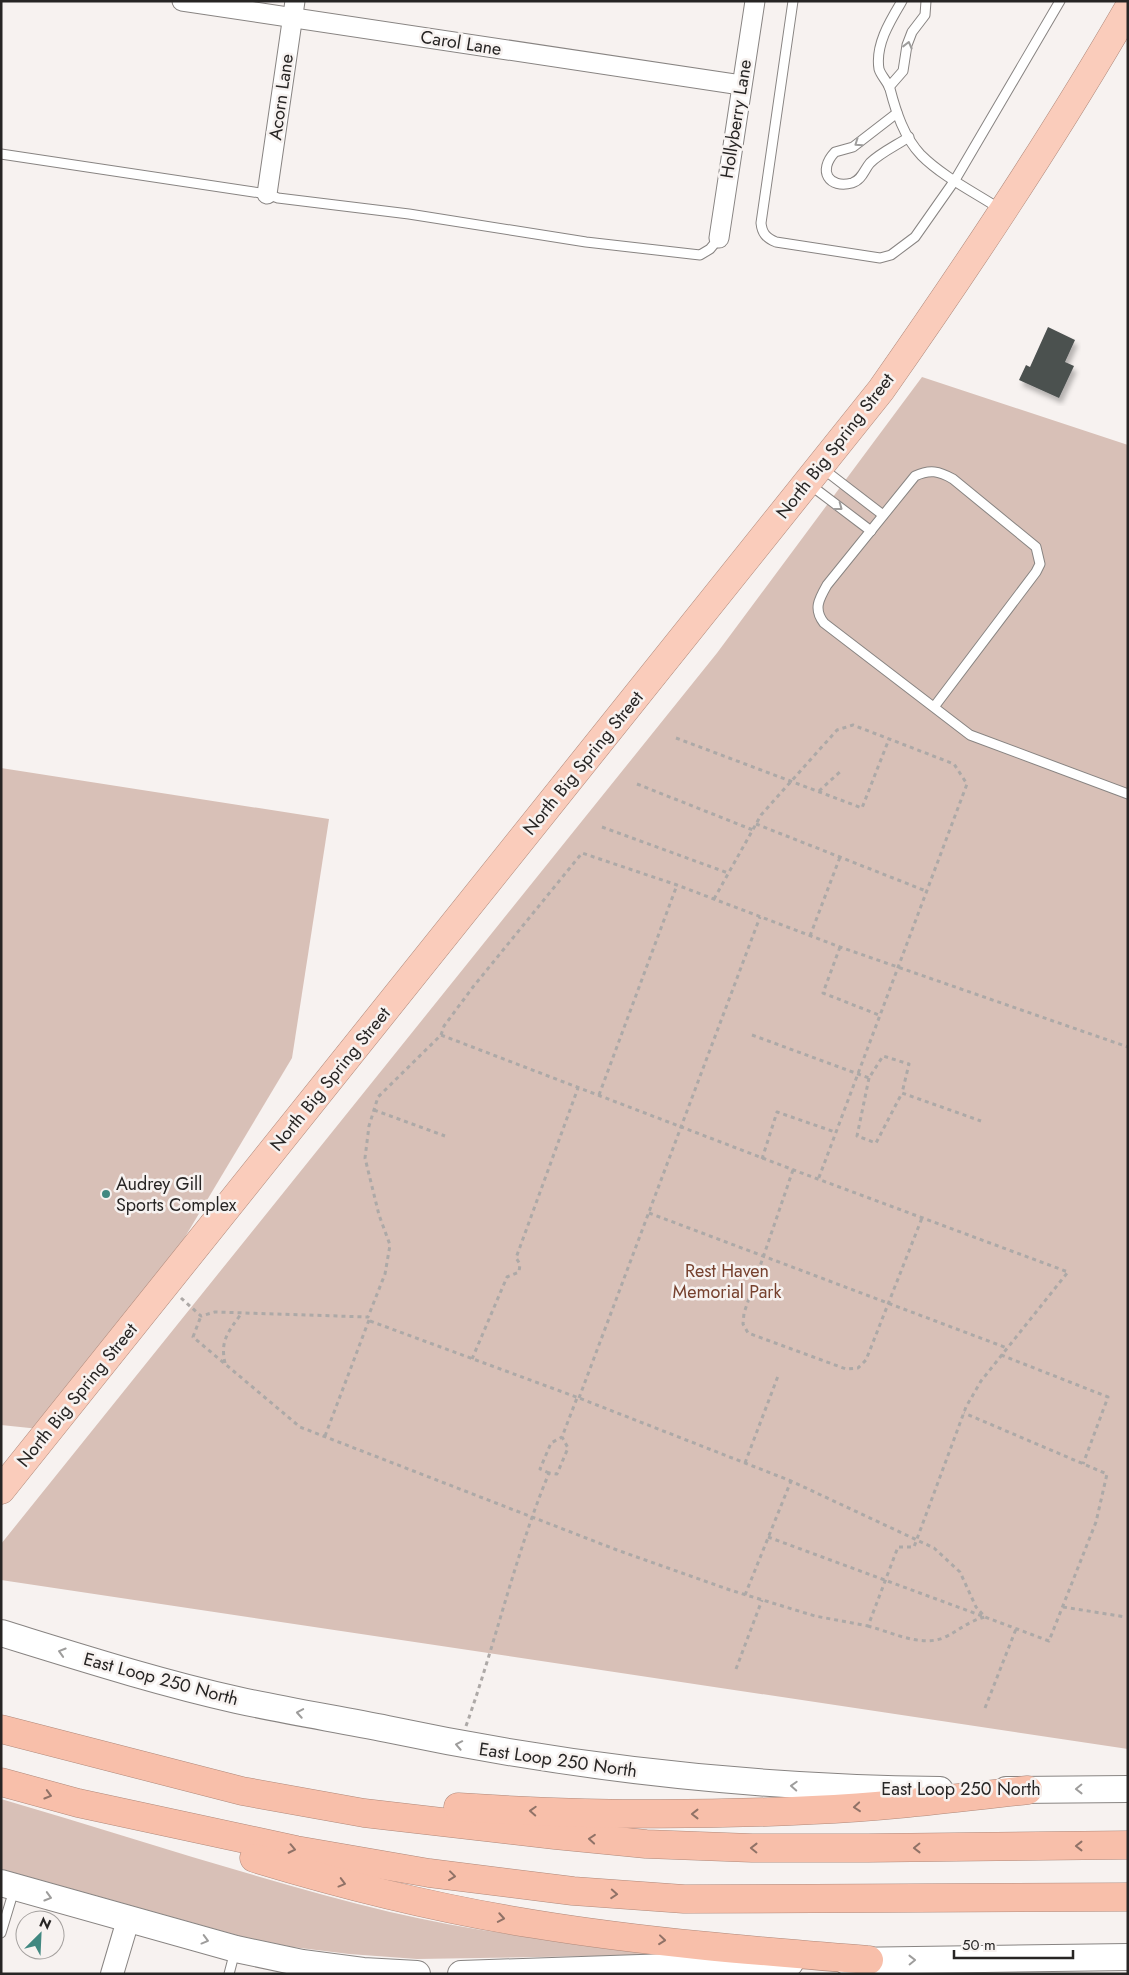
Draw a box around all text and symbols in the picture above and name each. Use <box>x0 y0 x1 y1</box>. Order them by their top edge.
street label: Carol Lane <box>419 24 503 62</box>
one-way arrow <box>902 40 913 49</box>
street label: Acorn Lane <box>262 52 300 142</box>
street label: Hollyberry Lane <box>714 58 758 180</box>
one-way arrow <box>854 137 864 146</box>
street label: North Big Spring Street <box>770 367 901 524</box>
one-way arrow <box>833 501 842 509</box>
street label: North Big Spring Street <box>517 685 650 841</box>
street label: North Big Spring Street <box>264 1001 397 1157</box>
place label: Audrey Gill Sports Complex <box>116 1171 237 1218</box>
marker: Audrey Gill Sports Complex <box>100 1188 112 1200</box>
park label: Rest Haven Memorial Park <box>673 1258 781 1305</box>
street label: North Big Spring Street <box>11 1317 144 1473</box>
street label: East Loop 250 North <box>81 1646 241 1712</box>
one-way arrow <box>58 1648 67 1658</box>
one-way arrow <box>296 1709 304 1719</box>
street label: East Loop 250 North <box>477 1736 639 1784</box>
one-way arrow <box>455 1740 464 1750</box>
street label: East Loop 250 North <box>881 1776 1041 1802</box>
one-way arrow <box>790 1780 798 1791</box>
one-way arrow <box>1075 1784 1082 1794</box>
one-way arrow <box>44 1789 53 1800</box>
one-way arrow <box>853 1801 861 1812</box>
one-way arrow <box>528 1806 536 1817</box>
one-way arrow <box>691 1809 698 1819</box>
one-way arrow <box>588 1834 596 1845</box>
one-way arrow <box>1075 1841 1082 1851</box>
one-way arrow <box>750 1842 758 1853</box>
one-way arrow <box>912 1843 920 1853</box>
one-way arrow <box>288 1844 297 1854</box>
one-way arrow <box>449 1870 457 1881</box>
one-way arrow <box>338 1878 346 1888</box>
one-way arrow <box>610 1888 618 1899</box>
one-way arrow <box>43 1891 52 1901</box>
north arrow <box>15 1910 65 1960</box>
text: N <box>36 1912 54 1935</box>
one-way arrow <box>497 1913 505 1923</box>
scale bar <box>954 1928 1073 1960</box>
one-way arrow <box>658 1934 666 1945</box>
text: 50 m <box>962 1934 996 1956</box>
one-way arrow <box>200 1935 208 1945</box>
one-way arrow <box>908 1955 916 1965</box>

